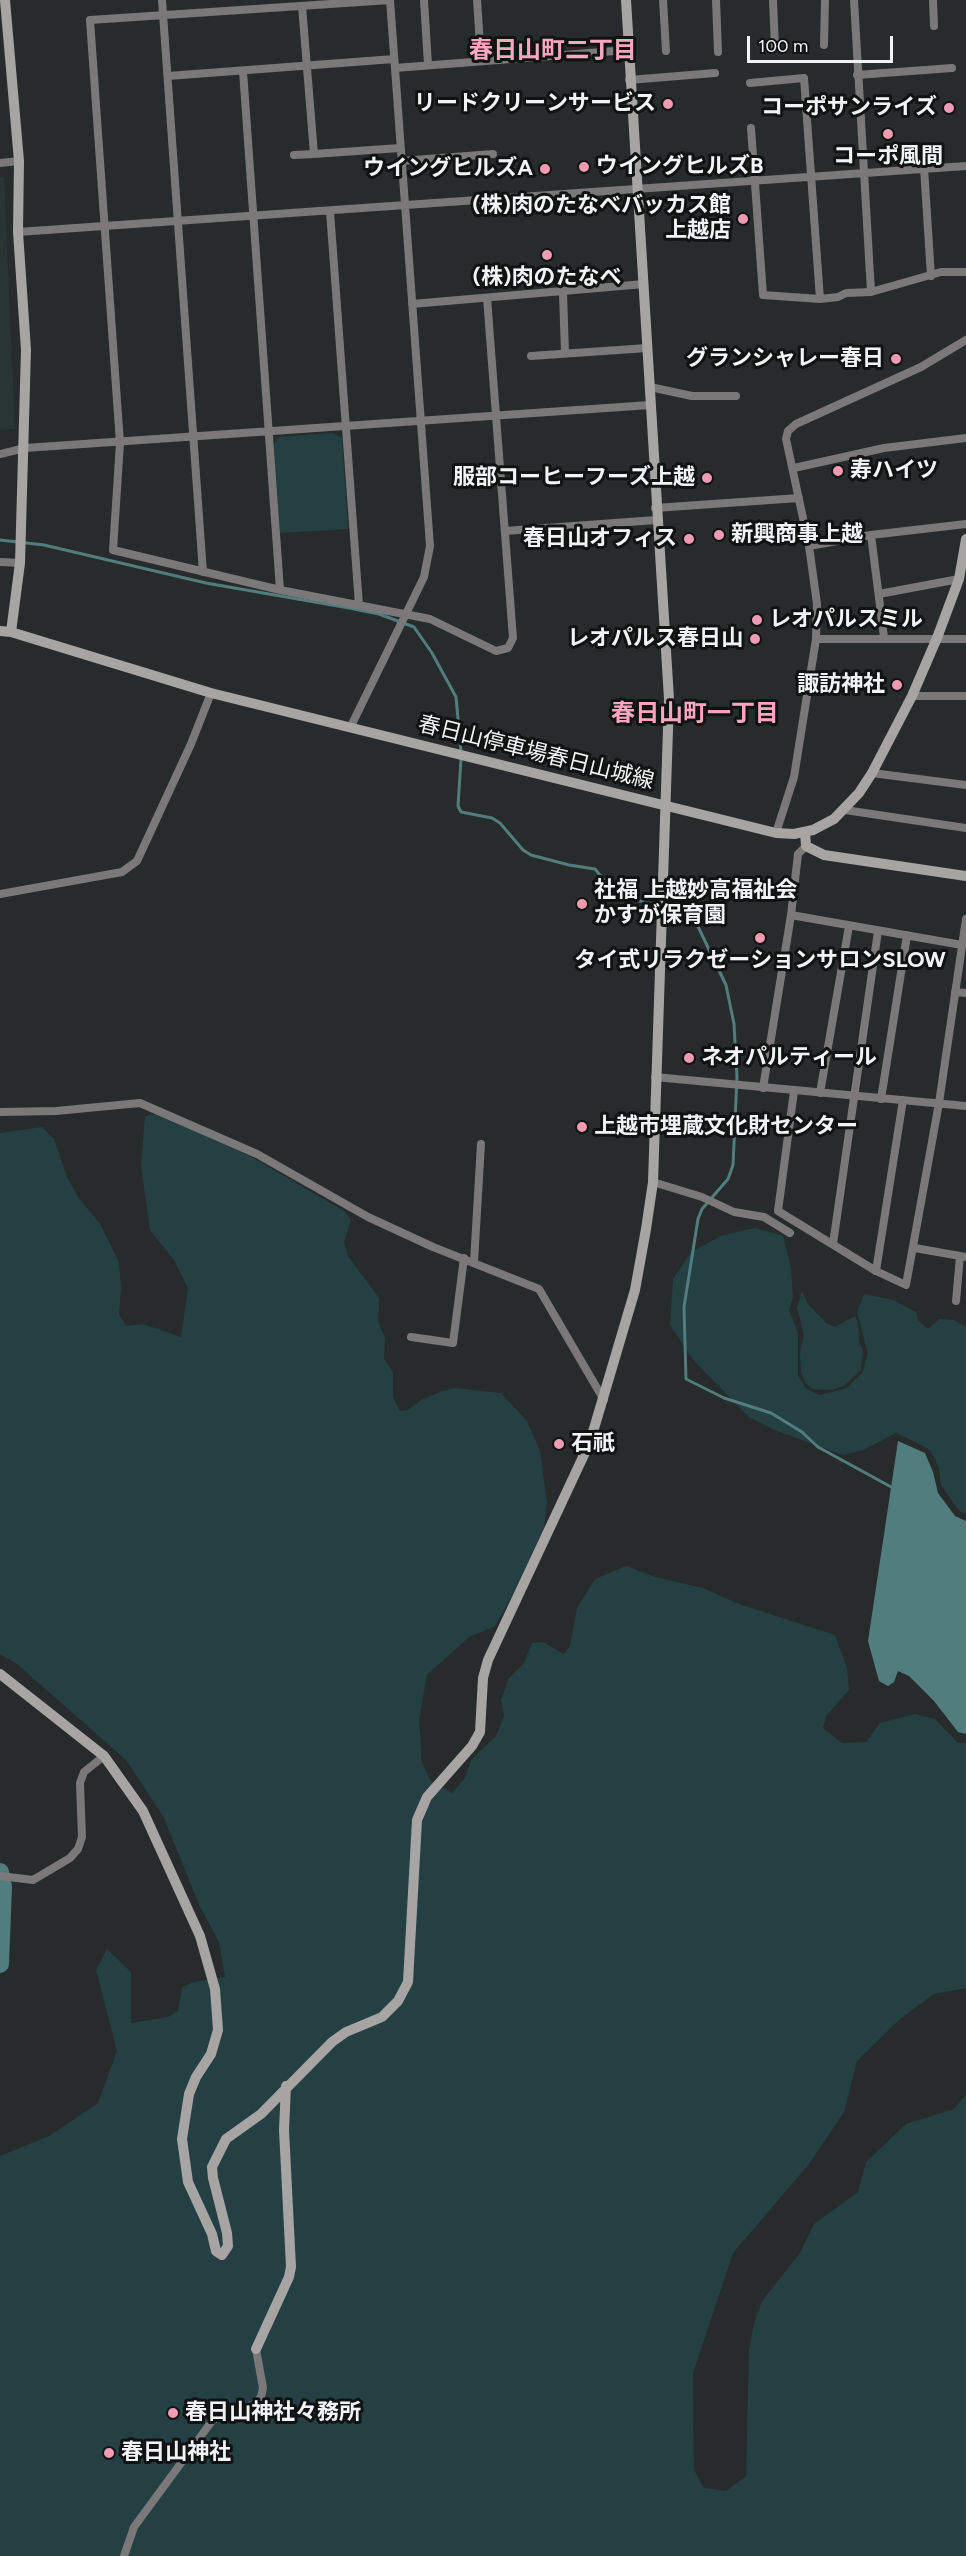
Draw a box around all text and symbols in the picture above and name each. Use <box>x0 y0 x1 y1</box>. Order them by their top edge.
scale bar <box>750 24 896 62</box>
text: 100 m <box>758 35 808 57</box>
district label: 春日山町二丁目 <box>469 37 637 65</box>
place label: リードクリーンサービス <box>414 91 656 117</box>
place label: コーポサンライズ <box>761 95 937 121</box>
marker: リードクリーンサービス <box>661 97 675 111</box>
marker: コーポサンライズ <box>942 101 956 115</box>
marker: コーポ風間 <box>881 127 895 141</box>
place label: コーポ風間 <box>833 144 943 170</box>
place label: ウイングヒルズB <box>596 154 763 180</box>
place label: ウイングヒルズA <box>363 156 533 182</box>
marker: ウイングヒルズB <box>577 160 591 174</box>
marker: ウイングヒルズA <box>538 162 552 176</box>
place label: (株)肉のたなべバッカス館 上越店 <box>472 193 731 244</box>
marker: (株)肉のたなべバッカス館 上越店 <box>736 212 750 226</box>
marker: (株)肉のたなべ <box>540 248 554 262</box>
place label: (株)肉のたなべ <box>473 265 621 291</box>
place label: グランシャレー春日 <box>686 346 884 372</box>
marker: グランシャレー春日 <box>889 352 903 366</box>
place label: 寿ハイツ <box>850 458 938 484</box>
marker: 寿ハイツ <box>831 464 845 478</box>
place label: 服部コーヒーフーズ上越 <box>453 465 695 491</box>
marker: 服部コーヒーフーズ上越 <box>700 471 714 485</box>
place label: 新興商事上越 <box>731 522 863 548</box>
place label: 春日山オフィス <box>523 526 677 552</box>
marker: 新興商事上越 <box>712 528 726 542</box>
marker: 春日山オフィス <box>682 532 696 546</box>
place label: レオパルスミル <box>769 607 923 633</box>
marker: レオパルスミル <box>750 613 764 627</box>
place label: レオパルス春日山 <box>567 626 743 652</box>
marker: レオパルス春日山 <box>748 632 762 646</box>
place label: 諏訪神社 <box>797 672 885 698</box>
marker: 諏訪神社 <box>890 678 904 692</box>
district label: 春日山町一丁目 <box>611 700 779 728</box>
street label: 春日山停車場春日山城線 <box>415 711 657 795</box>
place label: 社福 上越妙高福祉会 かすが保育園 <box>594 878 797 930</box>
marker: 社福 上越妙高福祉会 かすが保育園 <box>575 897 589 911</box>
marker: タイ式リラクゼーションサロンSLOW <box>753 931 767 945</box>
place label: タイ式リラクゼーションサロンSLOW <box>574 948 946 974</box>
place label: ネオパルティール <box>701 1045 877 1071</box>
marker: ネオパルティール <box>682 1051 696 1065</box>
place label: 上越市埋蔵文化財センター <box>594 1114 858 1140</box>
marker: 上越市埋蔵文化財センター <box>575 1120 589 1134</box>
place label: 石祇 <box>571 1431 615 1457</box>
marker: 石祇 <box>552 1437 566 1451</box>
place label: 春日山神社々務所 <box>185 2400 361 2426</box>
marker: 春日山神社々務所 <box>166 2406 180 2420</box>
place label: 春日山神社 <box>121 2440 231 2466</box>
marker: 春日山神社 <box>102 2446 116 2460</box>

